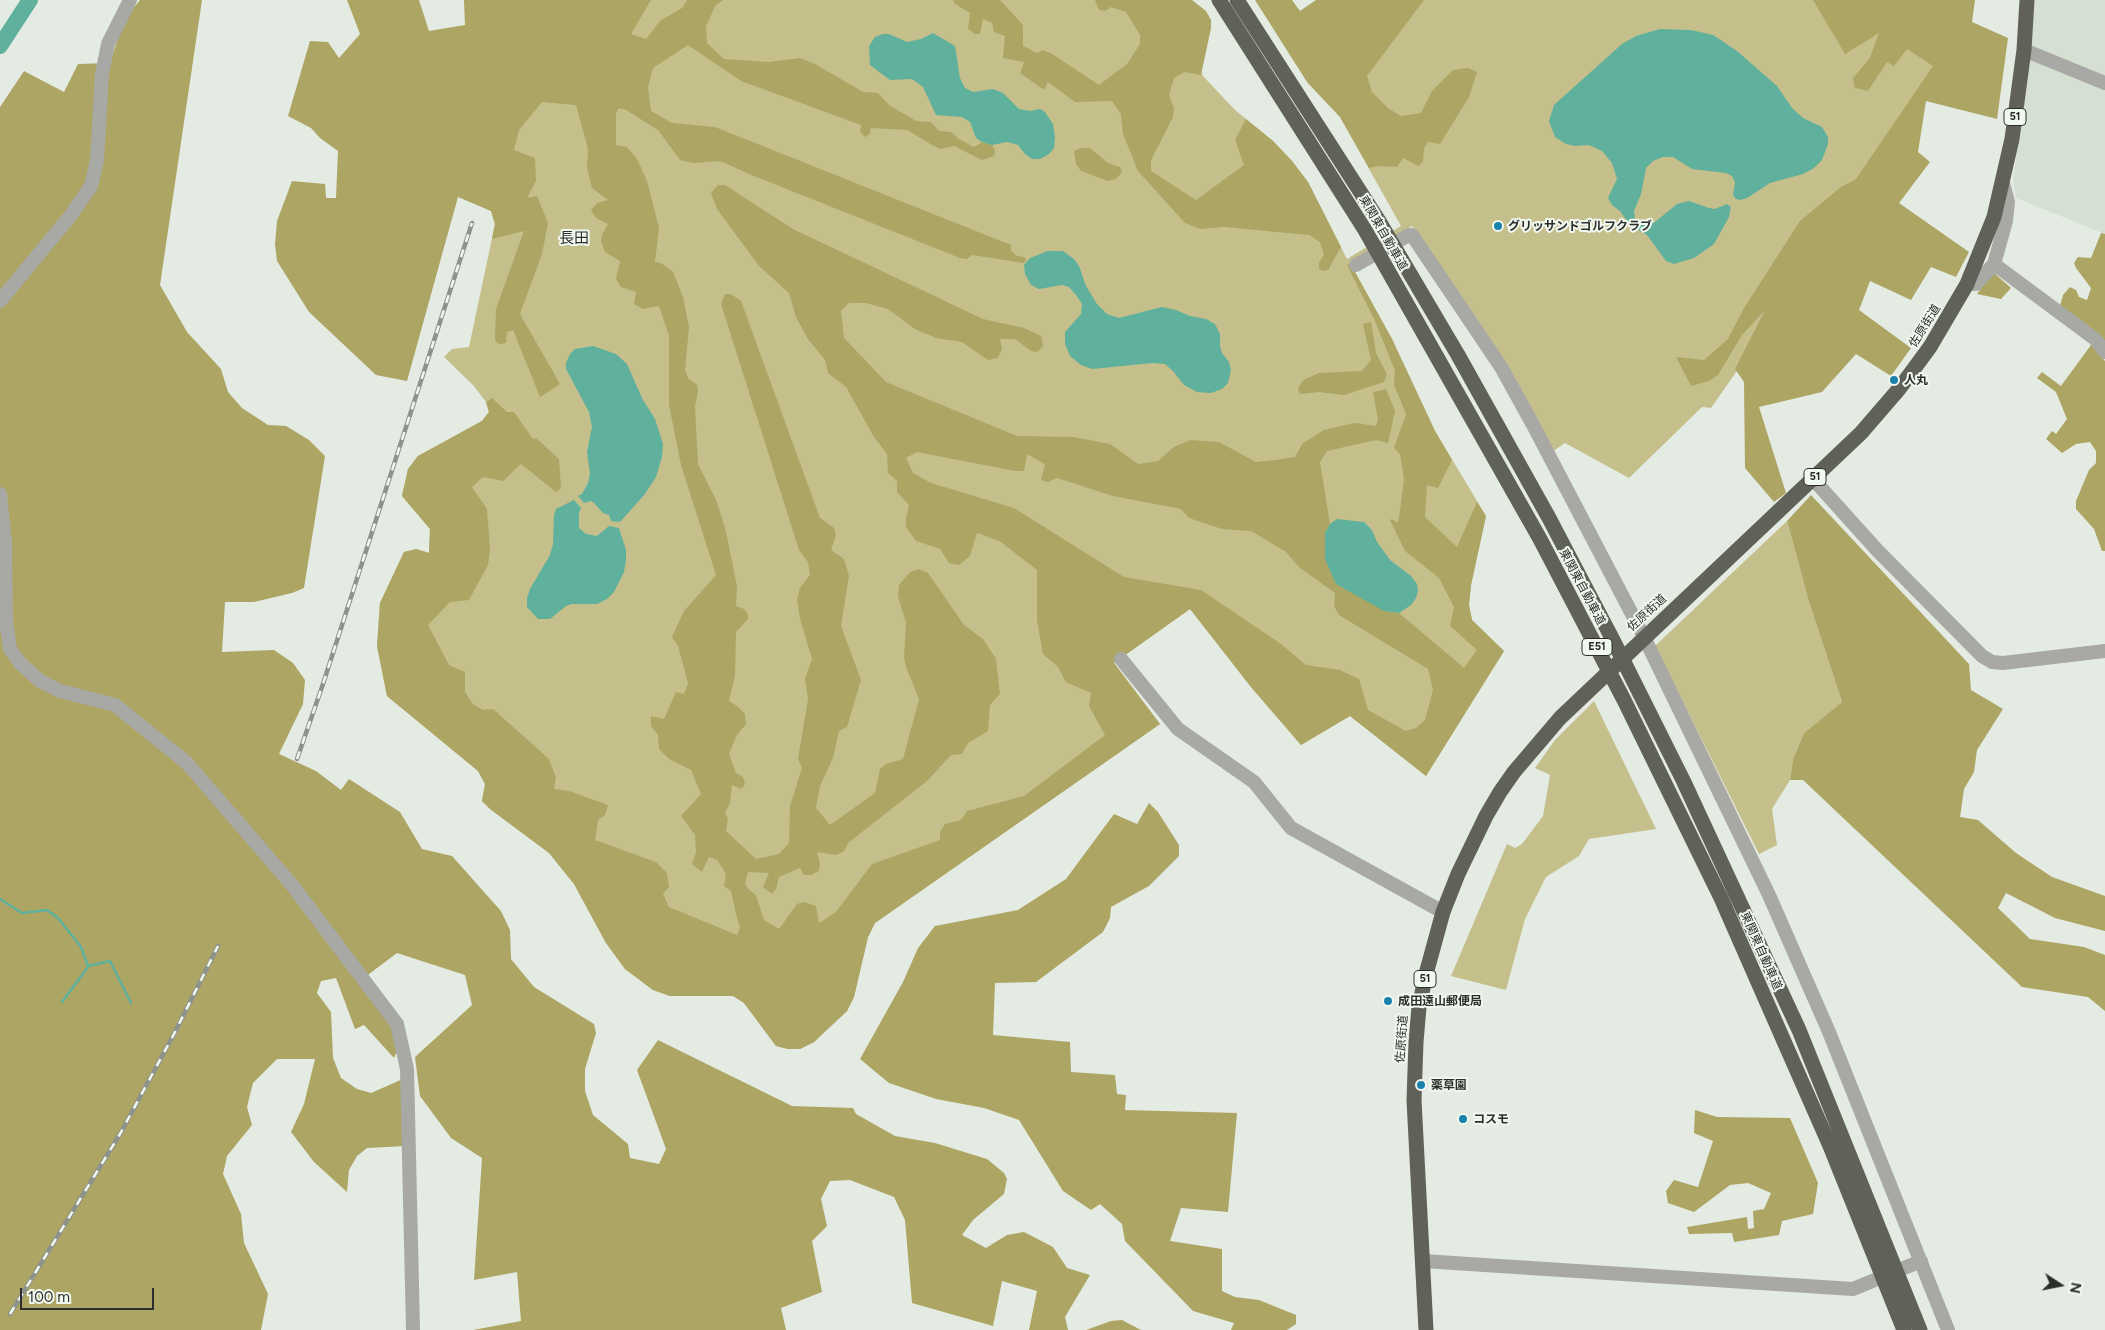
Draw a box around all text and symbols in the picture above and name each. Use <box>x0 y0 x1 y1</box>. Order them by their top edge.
road number: 51 <box>2004 108 2026 125</box>
street label: 東関東自動車道 <box>1356 193 1410 273</box>
place label: グリッサンドゴルフクラブ <box>1508 219 1652 233</box>
marker: グリッサンドゴルフクラブ <box>1492 220 1504 232</box>
district label: 長田 <box>559 230 589 248</box>
street label: 佐原街道 <box>1906 302 1944 350</box>
place label: 人丸 <box>1904 373 1928 387</box>
marker: 人丸 <box>1888 374 1900 386</box>
road number: 51 <box>1804 468 1826 486</box>
street label: 東関東自動車道 <box>1556 547 1608 627</box>
street label: 佐原街道 <box>1625 591 1669 635</box>
road number: E51 <box>1582 638 1612 656</box>
street label: 東関東自動車道 <box>1737 910 1785 992</box>
road number: 51 <box>1414 971 1436 988</box>
place label: 成田遠山郵便局 <box>1398 994 1482 1008</box>
marker: 成田遠山郵便局 <box>1382 995 1394 1007</box>
street label: 佐原街道 <box>1393 1015 1411 1063</box>
place label: 薬草園 <box>1431 1078 1467 1092</box>
marker: 薬草園 <box>1415 1079 1427 1091</box>
place label: コスモ <box>1473 1112 1509 1126</box>
marker: コスモ <box>1457 1113 1469 1125</box>
north arrow <box>2035 1260 2085 1310</box>
scale bar <box>22 1278 156 1310</box>
text: N <box>2066 1281 2085 1295</box>
text: 100 m <box>28 1288 70 1306</box>

